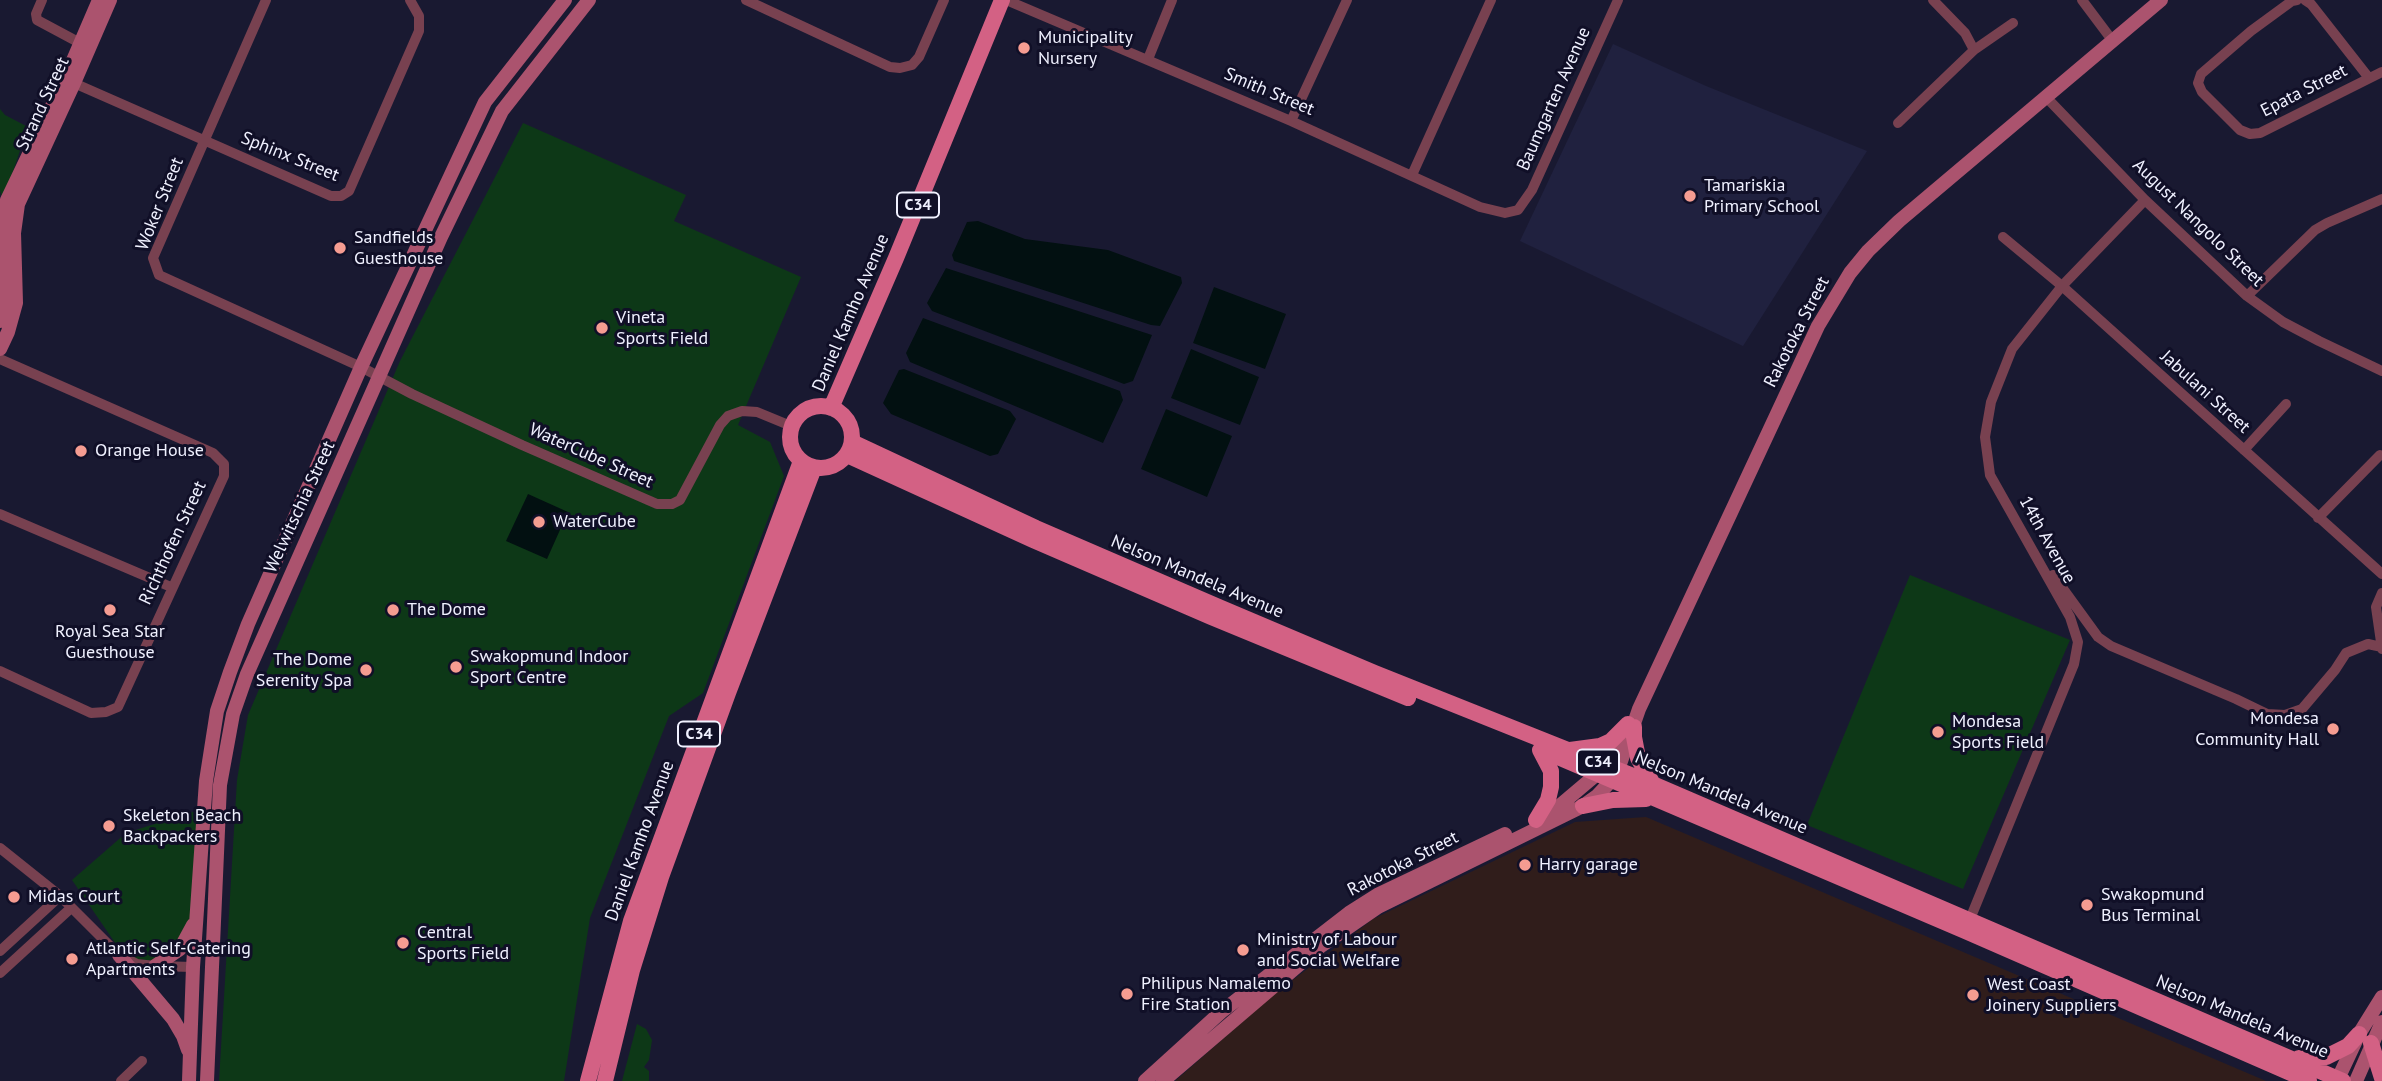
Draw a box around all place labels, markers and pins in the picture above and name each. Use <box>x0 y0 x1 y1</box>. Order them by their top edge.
place label: Municipality Nursery <box>1038 27 1133 70</box>
marker: Municipality Nursery <box>1016 40 1032 56</box>
place label: Tamariskia Primary School <box>1704 175 1819 218</box>
marker: Tamariskia Primary School <box>1682 188 1698 204</box>
place label: Sandfields Guesthouse <box>354 227 443 270</box>
marker: Sandfields Guesthouse <box>332 240 348 256</box>
place label: Vineta Sports Field <box>616 307 708 350</box>
marker: Vineta Sports Field <box>594 320 610 336</box>
place label: Orange House <box>95 440 204 462</box>
marker: Orange House <box>73 443 89 459</box>
place label: WaterCube <box>553 511 636 533</box>
marker: WaterCube <box>531 514 547 530</box>
place label: The Dome <box>407 599 486 621</box>
marker: Royal Sea Star Guesthouse <box>102 602 118 618</box>
marker: The Dome <box>385 602 401 618</box>
place label: Royal Sea Star Guesthouse <box>55 621 165 664</box>
place label: Swakopmund Indoor Sport Centre <box>470 646 628 688</box>
place label: The Dome Serenity Spa <box>256 649 352 692</box>
marker: Swakopmund Indoor Sport Centre <box>448 659 464 675</box>
marker: The Dome Serenity Spa <box>358 662 374 678</box>
place label: Mondesa Community Hall <box>2195 708 2319 750</box>
place label: Mondesa Sports Field <box>1952 711 2044 754</box>
marker: Mondesa Community Hall <box>2325 721 2341 737</box>
marker: Mondesa Sports Field <box>1930 724 1946 740</box>
place label: Skeleton Beach Backpackers <box>123 805 241 848</box>
marker: Skeleton Beach Backpackers <box>101 818 117 834</box>
place label: Harry garage <box>1539 854 1638 876</box>
marker: Harry garage <box>1517 857 1533 873</box>
place label: Swakopmund Bus Terminal <box>2101 884 2204 926</box>
place label: Midas Court <box>28 886 120 908</box>
marker: Midas Court <box>6 889 22 905</box>
marker: Swakopmund Bus Terminal <box>2079 897 2095 913</box>
place label: Central Sports Field <box>417 922 509 964</box>
place label: Ministry of Labour and Social Welfare <box>1257 929 1400 972</box>
marker: Central Sports Field <box>395 935 411 951</box>
place label: Atlantic Self-Catering Apartments <box>86 938 251 981</box>
marker: Ministry of Labour and Social Welfare <box>1235 942 1251 958</box>
marker: Atlantic Self-Catering Apartments <box>64 951 80 967</box>
place label: Philipus Namalemo Fire Station <box>1141 973 1291 1016</box>
place label: West Coast Joinery Suppliers <box>1987 974 2117 1016</box>
marker: Philipus Namalemo Fire Station <box>1119 986 1135 1002</box>
marker: West Coast Joinery Suppliers <box>1965 987 1981 1003</box>

